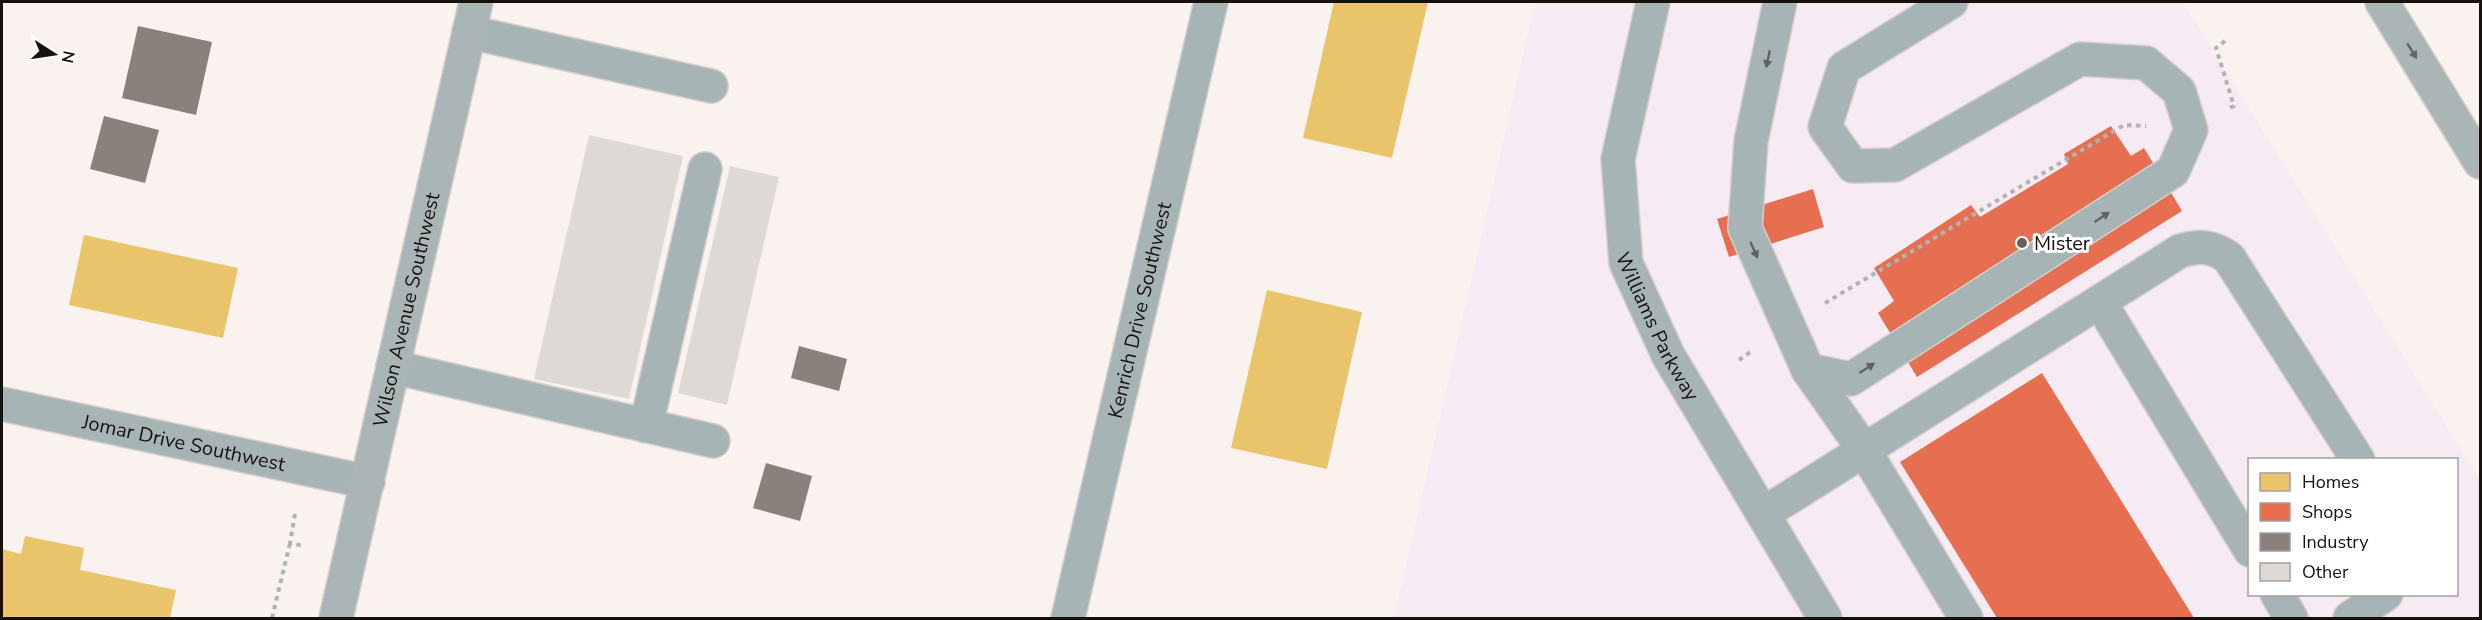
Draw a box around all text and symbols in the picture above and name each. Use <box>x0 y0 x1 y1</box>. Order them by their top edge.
north arrow <box>24 24 84 84</box>
one-way arrow <box>2407 43 2418 59</box>
text: N <box>56 49 80 65</box>
one-way arrow <box>1763 49 1772 68</box>
street label: Wilson Avenue Southwest <box>366 189 446 430</box>
street label: Kenrich Drive Southwest <box>1101 198 1178 421</box>
one-way arrow <box>2094 212 2110 223</box>
place label: Mister <box>2034 230 2090 257</box>
marker: Mister <box>2015 236 2029 250</box>
one-way arrow <box>1750 241 1759 258</box>
street label: Williams Parkway <box>1609 248 1706 406</box>
one-way arrow <box>1859 362 1875 374</box>
street label: Jomar Drive Southwest <box>79 408 289 478</box>
legend <box>2248 458 2458 596</box>
text: Homes <box>2302 470 2359 494</box>
text: Shops <box>2302 500 2352 524</box>
text: Industry <box>2302 530 2369 554</box>
text: Other <box>2302 560 2349 584</box>

